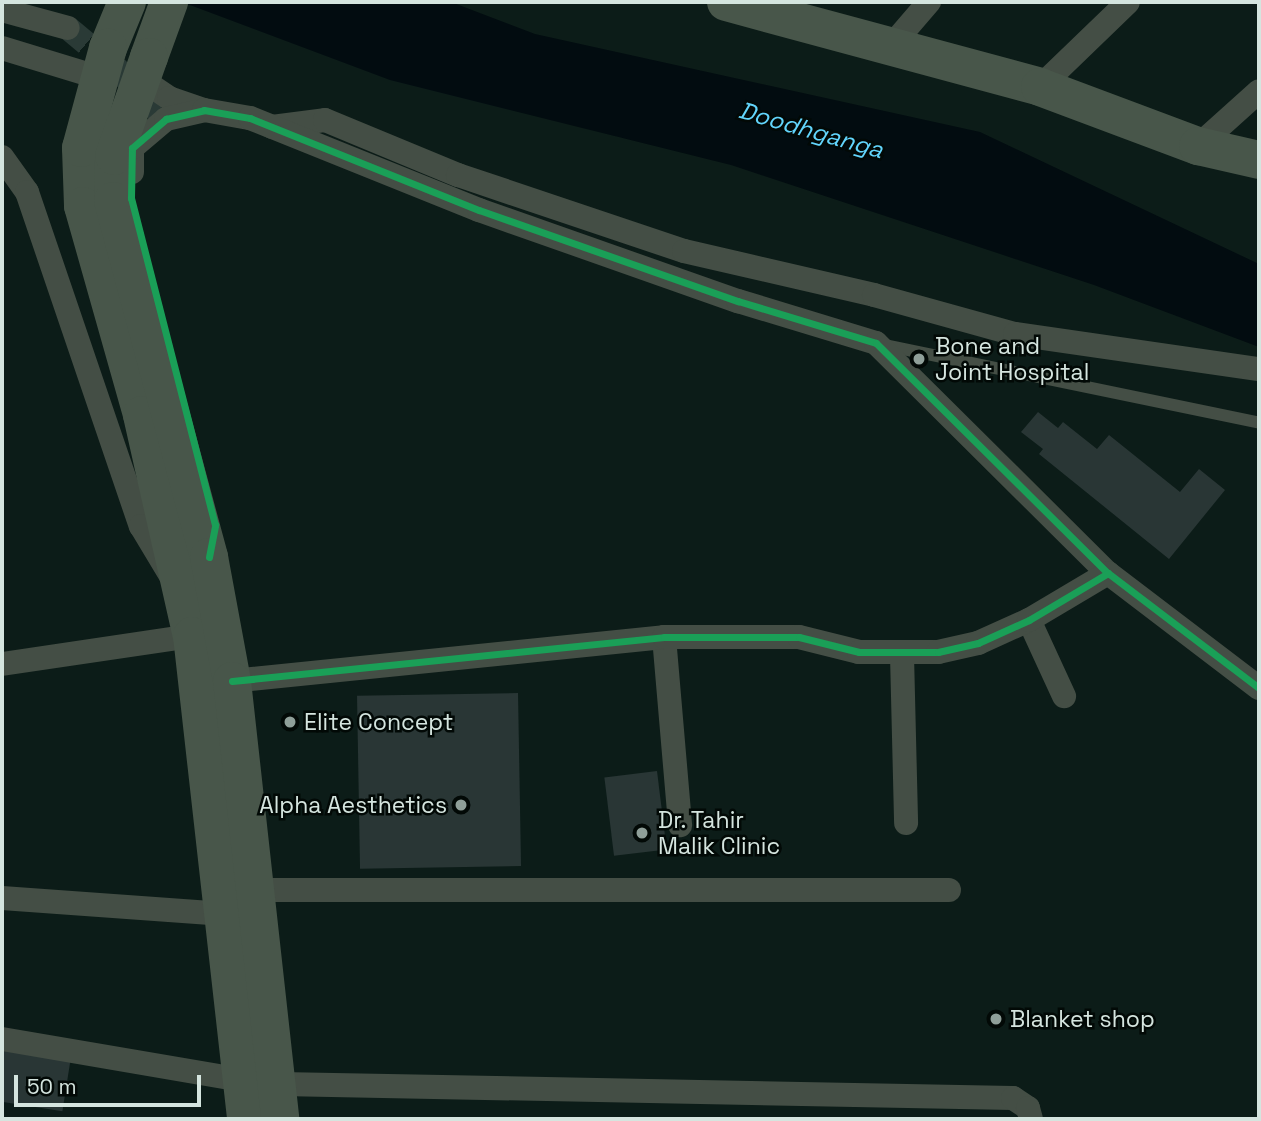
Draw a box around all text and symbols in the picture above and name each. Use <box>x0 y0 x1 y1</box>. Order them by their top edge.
water label: Doodhganga <box>735 96 887 164</box>
place label: Bone and Joint Hospital <box>935 332 1089 386</box>
marker: Bone and Joint Hospital <box>909 349 929 369</box>
place label: Elite Concept <box>304 708 453 736</box>
marker: Elite Concept <box>282 714 298 730</box>
place label: Alpha Aesthetics <box>259 791 447 819</box>
marker: Alpha Aesthetics <box>453 797 469 813</box>
place label: Dr. Tahir Malik Clinic <box>658 806 780 860</box>
marker: Dr. Tahir Malik Clinic <box>632 823 652 843</box>
place label: Blanket shop <box>1010 1005 1155 1033</box>
marker: Blanket shop <box>988 1011 1004 1027</box>
scale bar <box>18 1062 205 1106</box>
text: 50 m <box>27 1073 77 1100</box>

